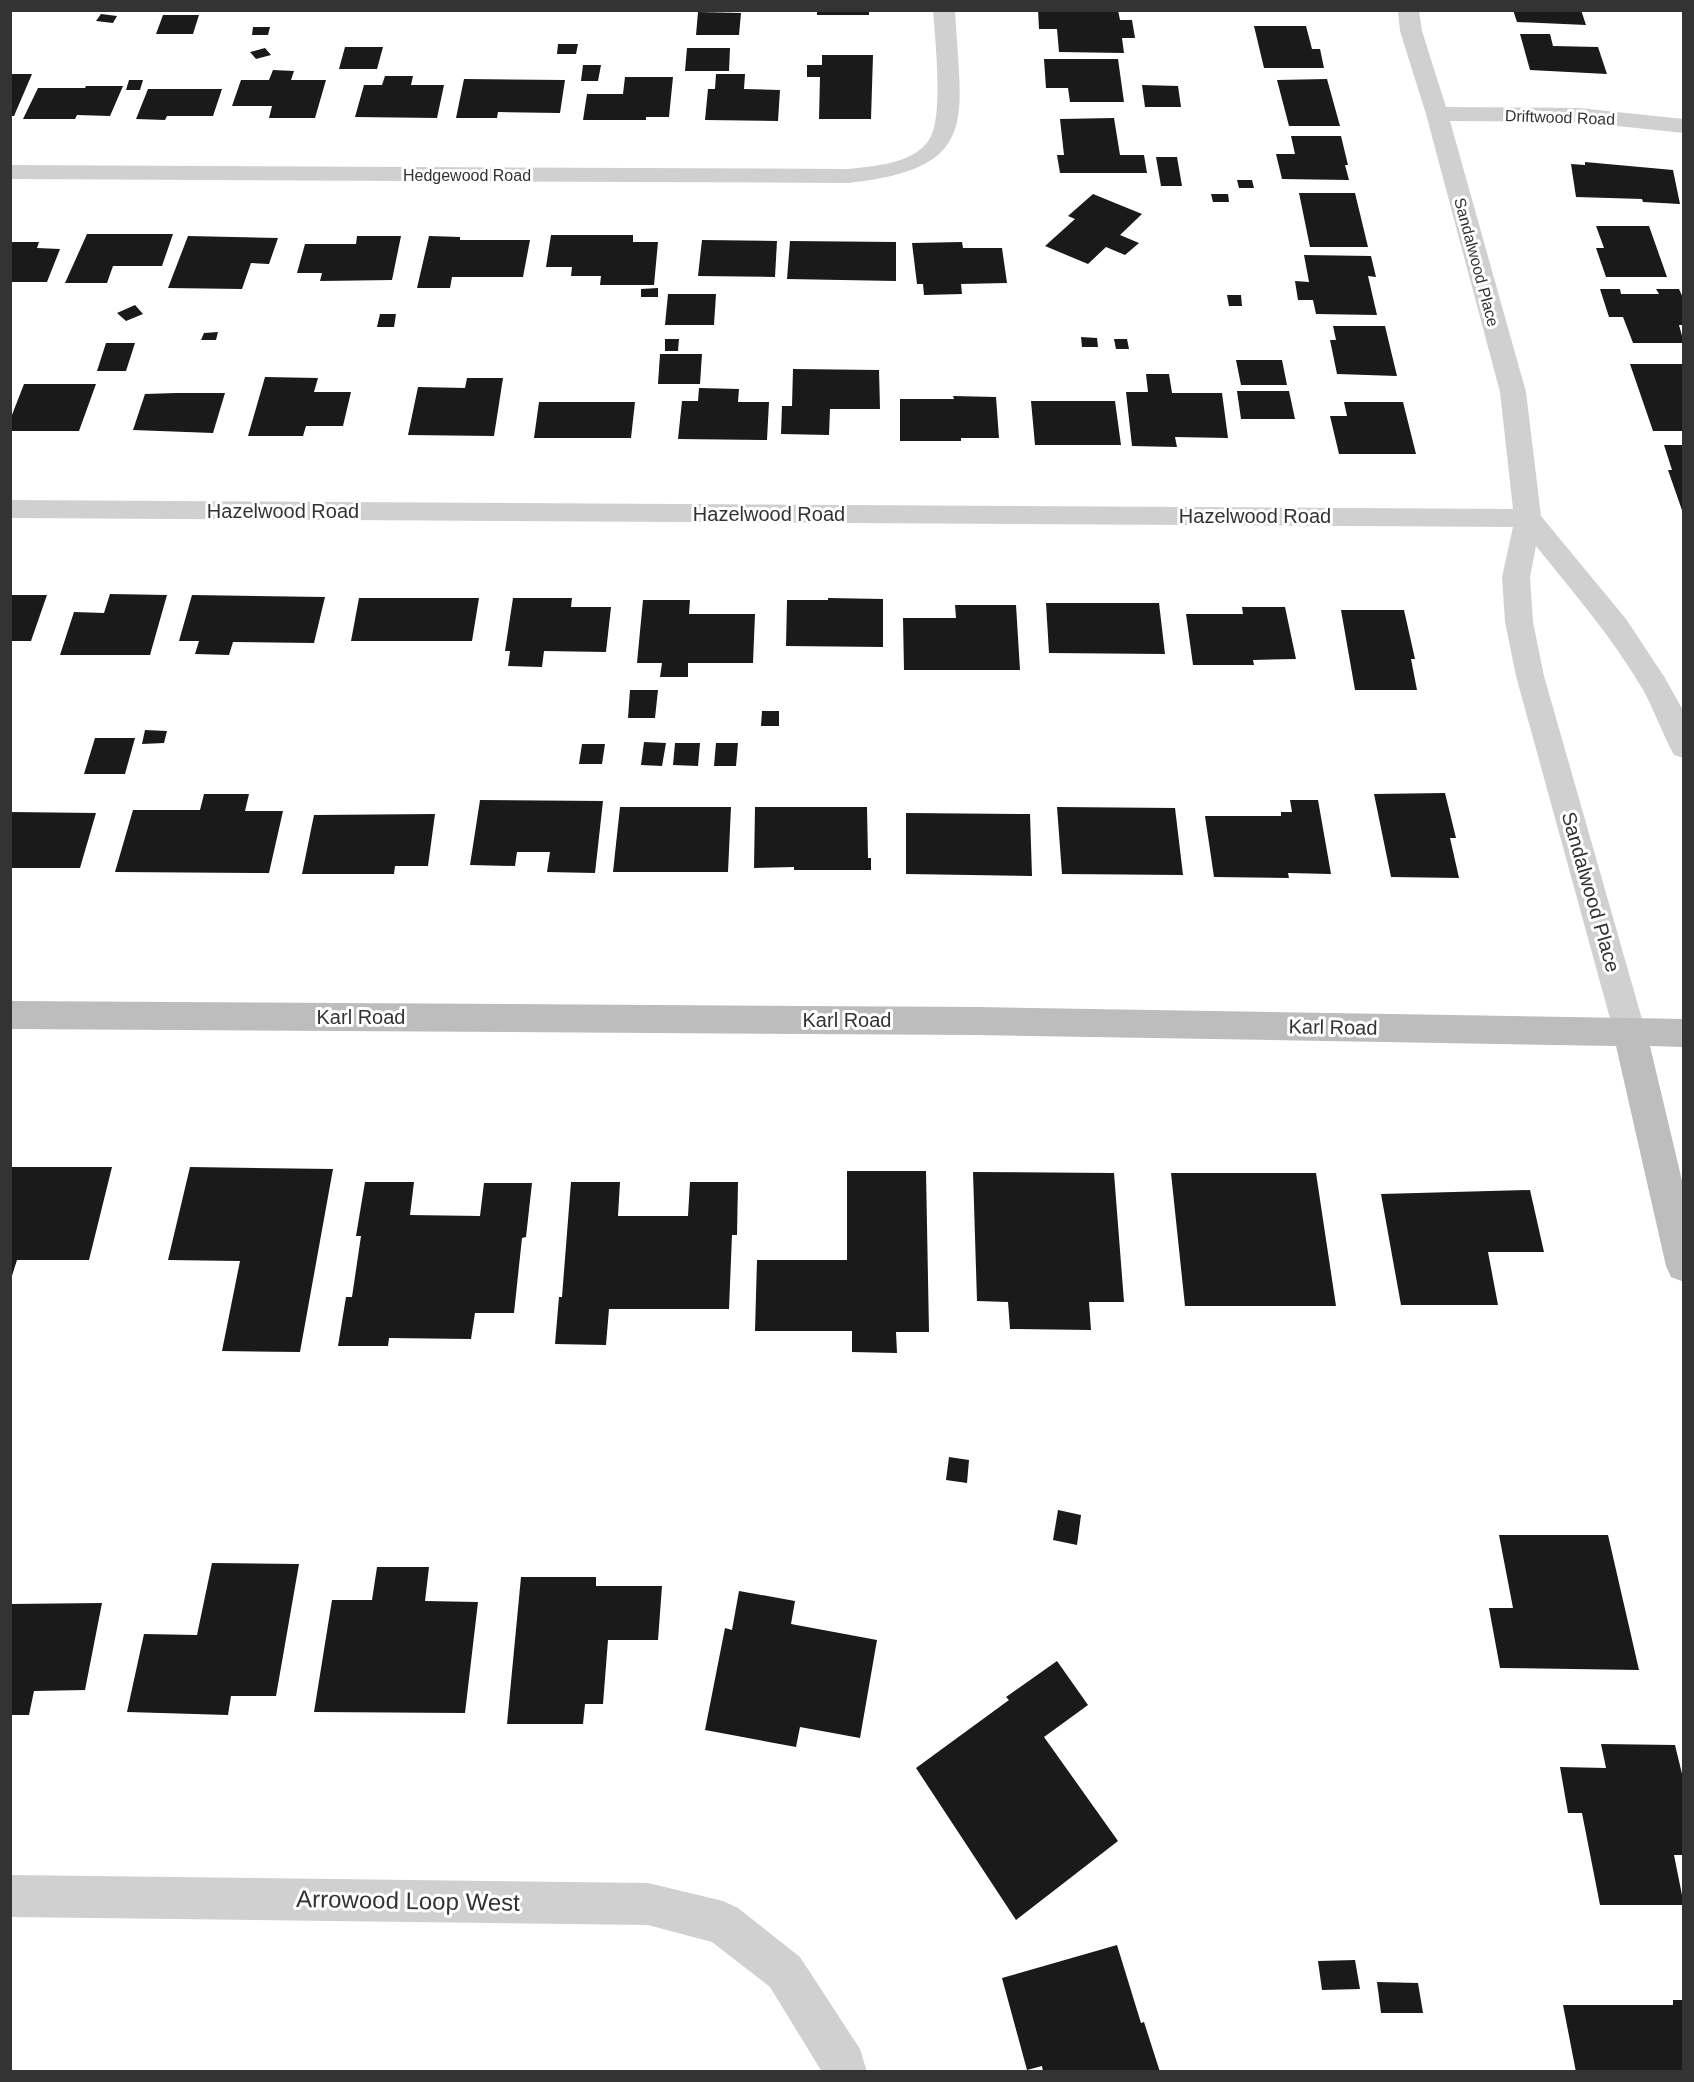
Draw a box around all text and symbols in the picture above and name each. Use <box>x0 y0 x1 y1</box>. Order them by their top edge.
street label: Driftwood Road <box>1505 107 1615 128</box>
street label: Hedgewood Road <box>403 167 531 184</box>
street label: Sandalwood Place <box>1451 196 1502 328</box>
street label: Hazelwood Road <box>207 500 359 522</box>
street label: Hazelwood Road <box>693 503 845 525</box>
street label: Hazelwood Road <box>1179 505 1331 527</box>
street label: Sandalwood Place <box>1558 809 1624 975</box>
street label: Karl Road <box>317 1006 405 1028</box>
street label: Karl Road <box>803 1009 891 1031</box>
street label: Karl Road <box>1288 1015 1378 1039</box>
street label: Arrowood Loop West <box>296 1885 520 1916</box>

